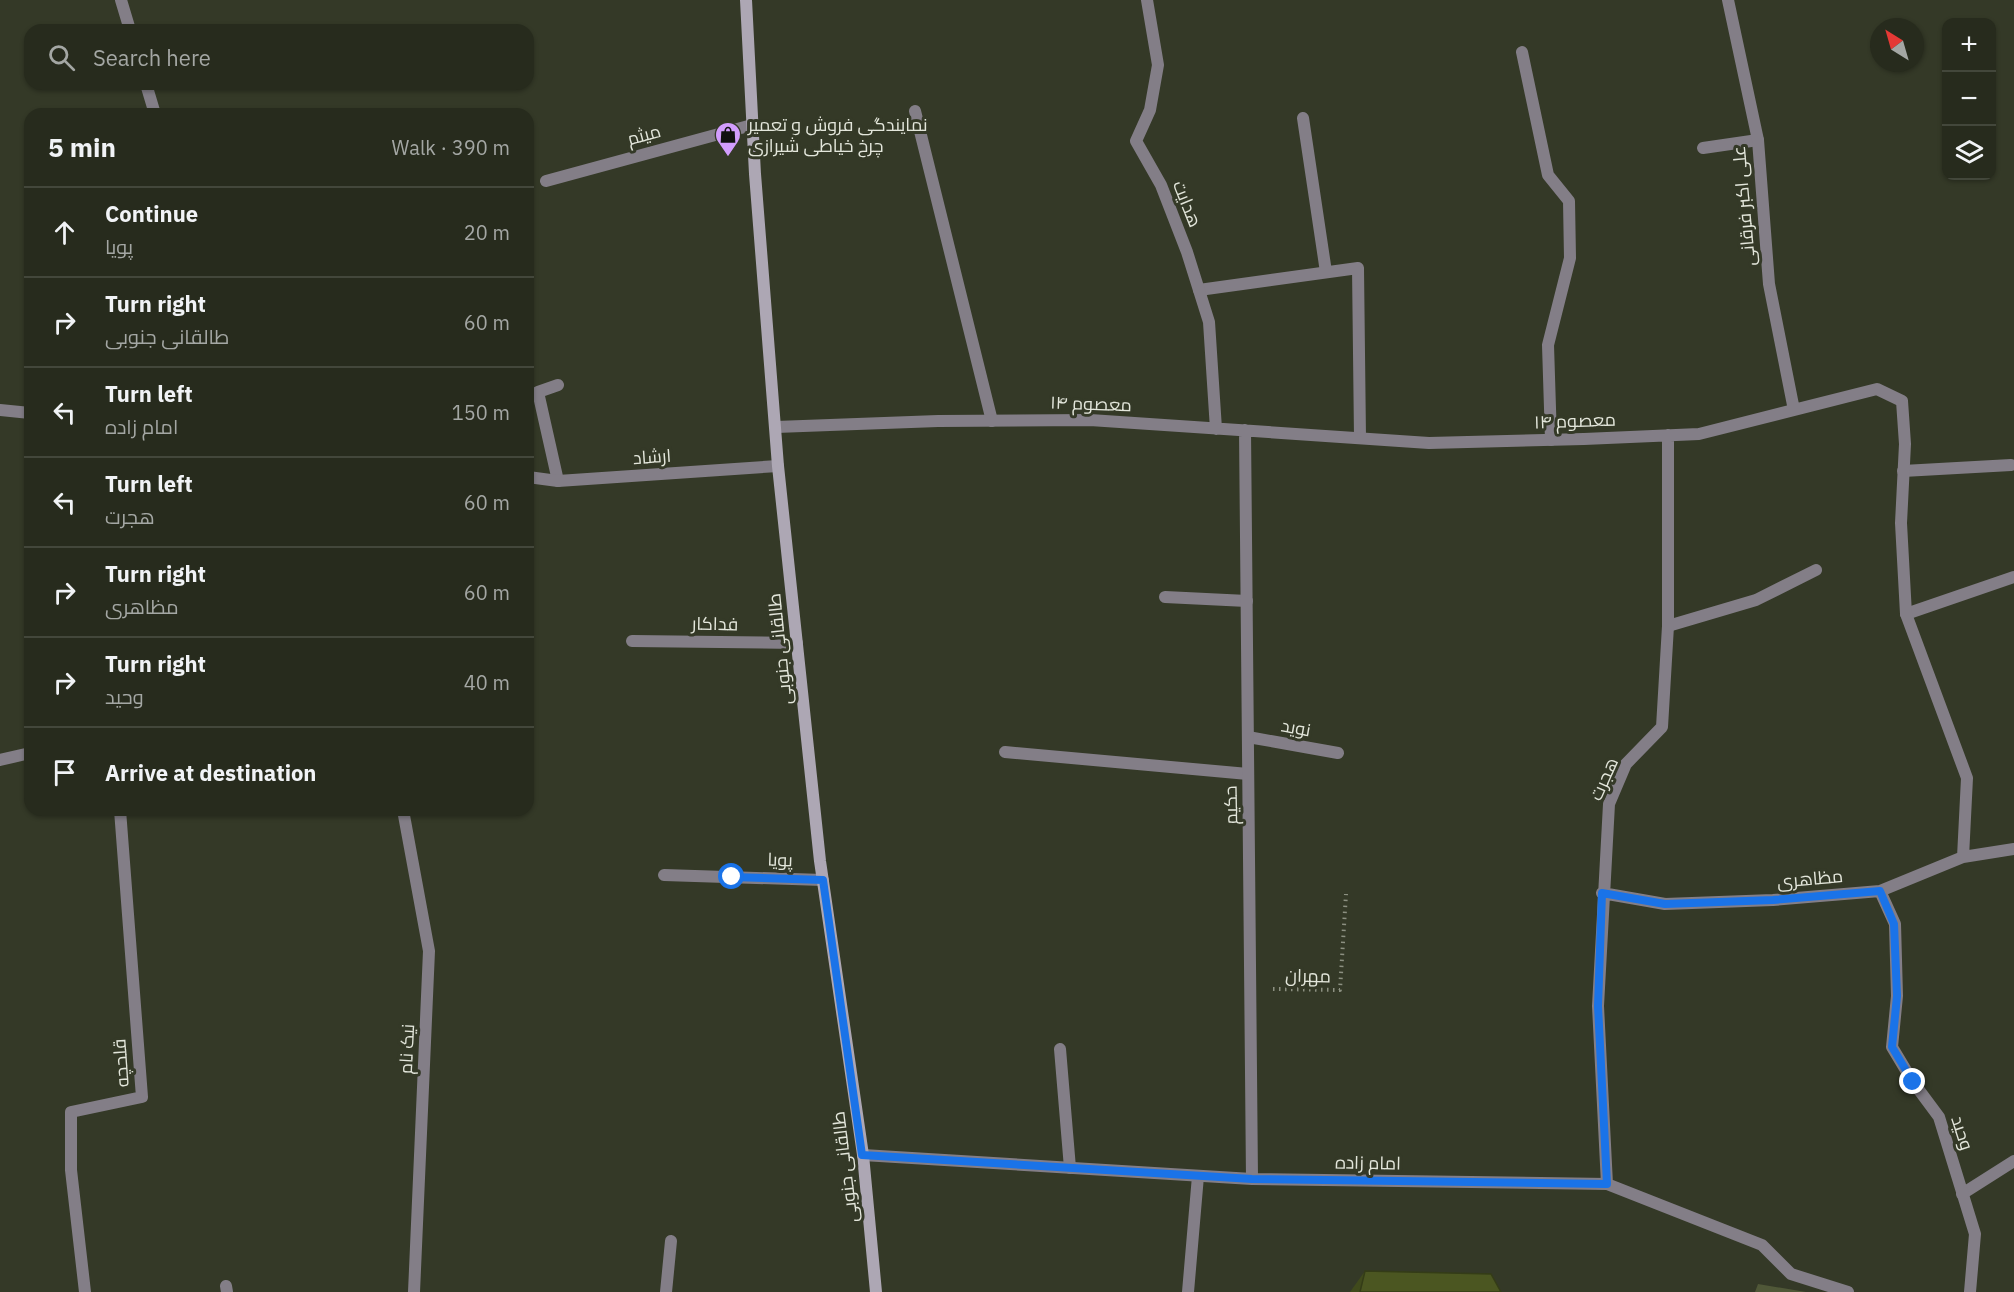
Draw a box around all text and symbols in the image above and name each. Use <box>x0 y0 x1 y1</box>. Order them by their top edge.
north arrow <box>1870 18 1924 72</box>
map controls <box>1942 18 1996 180</box>
button: + <box>1942 18 1996 72</box>
search box <box>24 24 534 90</box>
icon: search <box>45 41 78 74</box>
text: Search here <box>93 43 211 72</box>
button: − <box>1942 72 1996 126</box>
place label: نمایندگی فروش و تعمیر چرخ خیاطی شیرازی <box>747 113 928 158</box>
street label: میثم <box>624 119 664 151</box>
shop icon: نمایندگی فروش و تعمیر چرخ خیاطی شیرازی <box>713 120 743 158</box>
button: layers <box>1942 126 1996 180</box>
text: 5 min <box>48 130 116 164</box>
text: Walk · 390 m <box>392 134 510 161</box>
street label: علی اکبر فرقانی <box>1727 145 1760 267</box>
street label: هدایت <box>1168 177 1207 231</box>
text: Continue <box>105 199 198 228</box>
icon: ahead <box>48 216 81 249</box>
text: 20 m <box>464 219 510 246</box>
text: پویا <box>105 233 133 260</box>
text: Turn right <box>105 289 206 318</box>
icon: right <box>48 306 81 339</box>
text: 60 m <box>464 309 510 336</box>
text: طالقانی جنوبی <box>105 323 229 350</box>
text: Turn left <box>105 379 193 408</box>
street label: ۱۴ معصوم <box>1050 391 1132 417</box>
icon: left <box>48 396 81 429</box>
text: 150 m <box>452 399 510 426</box>
street label: ۱۴ معصوم <box>1534 408 1616 434</box>
text: امام زاده <box>105 413 178 440</box>
street label: ارشاد <box>632 444 672 469</box>
text: Turn left <box>105 469 193 498</box>
icon: left <box>48 486 81 519</box>
text: 60 m <box>464 489 510 516</box>
text: هجرت <box>105 503 155 530</box>
text: Turn right <box>105 559 206 588</box>
icon: right <box>48 576 81 609</box>
text: 60 m <box>464 579 510 606</box>
street label: طالقانی جنوبی <box>762 592 797 706</box>
text: مظاهری <box>105 593 179 620</box>
street label: فداکار <box>690 612 739 635</box>
text: Turn right <box>105 649 206 678</box>
icon: right <box>48 666 81 699</box>
text: 40 m <box>464 669 510 696</box>
text: وحید <box>105 683 144 710</box>
street label: نوید <box>1279 714 1313 741</box>
street label: هجرت <box>1584 754 1623 804</box>
icon: arrive <box>48 756 81 789</box>
text: Arrive at destination <box>105 758 316 787</box>
street label: حکیم <box>1219 785 1243 825</box>
street label: پویا <box>767 848 793 872</box>
route start <box>718 863 744 889</box>
street label: مظاهری <box>1776 864 1844 893</box>
street label: مهران <box>1285 964 1331 987</box>
street label: نیک نام <box>394 1023 420 1075</box>
street label: قلحچه <box>107 1038 135 1088</box>
route end <box>1899 1068 1925 1094</box>
street label: طالقانی جنوبی <box>826 1110 863 1224</box>
street label: وحید <box>1946 1113 1979 1153</box>
street label: امام زاده <box>1335 1150 1401 1176</box>

